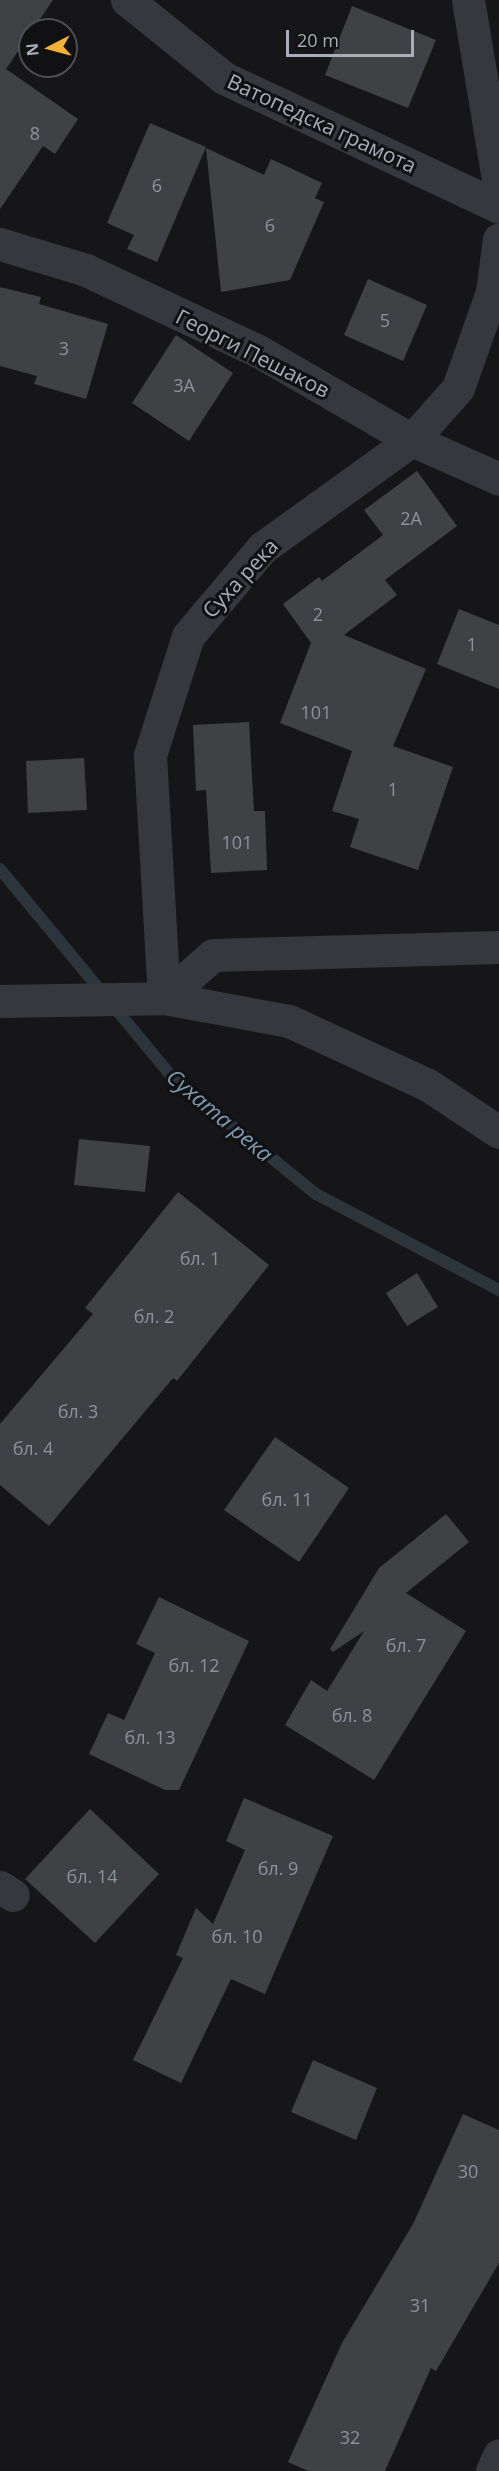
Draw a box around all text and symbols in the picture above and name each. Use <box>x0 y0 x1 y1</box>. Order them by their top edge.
north arrow <box>18 18 78 78</box>
scale bar <box>289 18 416 56</box>
text: 20 m <box>297 28 339 52</box>
text: N <box>20 42 44 57</box>
street label: Ватопедска грамота <box>223 68 421 178</box>
house number: 8 <box>30 122 40 144</box>
house number: 6 <box>152 174 162 196</box>
house number: 6 <box>265 214 275 236</box>
street label: Георги Пешаков <box>172 303 334 403</box>
house number: 5 <box>380 309 390 331</box>
house number: 3 <box>59 337 69 359</box>
house number: 3А <box>173 374 195 396</box>
house number: 2А <box>400 507 422 529</box>
street label: Суха река <box>197 533 283 623</box>
house number: 2 <box>313 603 323 625</box>
house number: 1 <box>467 633 477 655</box>
house number: 101 <box>301 701 331 723</box>
house number: 1 <box>388 778 398 800</box>
house number: 101 <box>222 831 252 853</box>
water label: Сухата река <box>162 1063 278 1167</box>
house number: бл. 1 <box>180 1247 220 1269</box>
house number: бл. 2 <box>134 1305 174 1327</box>
house number: бл. 3 <box>58 1400 98 1422</box>
house number: бл. 4 <box>13 1437 53 1459</box>
house number: бл. 11 <box>262 1488 312 1510</box>
house number: бл. 7 <box>386 1634 426 1656</box>
house number: бл. 12 <box>169 1654 219 1676</box>
house number: бл. 8 <box>332 1704 372 1726</box>
house number: бл. 13 <box>125 1726 175 1748</box>
house number: бл. 9 <box>258 1857 298 1879</box>
house number: бл. 14 <box>67 1865 117 1887</box>
house number: бл. 10 <box>212 1925 262 1947</box>
house number: 30 <box>458 2160 478 2182</box>
house number: 31 <box>410 2294 430 2316</box>
house number: 32 <box>340 2426 360 2448</box>

